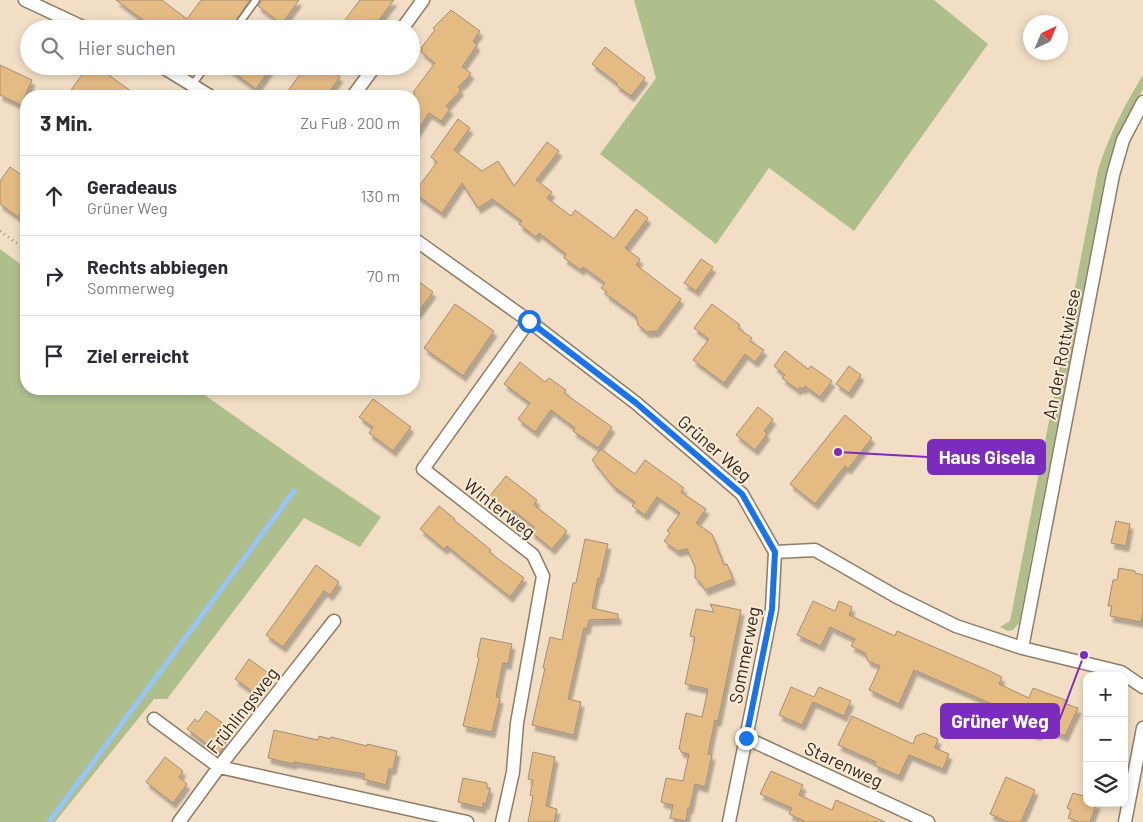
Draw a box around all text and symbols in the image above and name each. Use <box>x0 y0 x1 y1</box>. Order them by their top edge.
north arrow <box>1023 15 1068 60</box>
search box <box>20 20 420 75</box>
icon: search <box>38 34 66 62</box>
text: Hier suchen <box>78 36 176 59</box>
text: 3 Min. <box>40 110 93 135</box>
text: Zu Fuß · 200 m <box>300 113 400 132</box>
text: Geradeaus <box>87 175 177 198</box>
icon: ahead <box>40 182 68 210</box>
text: 130 m <box>361 186 400 205</box>
text: Grüner Weg <box>87 198 168 217</box>
text: Rechts abbiegen <box>87 255 228 278</box>
icon: right <box>40 262 68 290</box>
text: 70 m <box>367 266 400 285</box>
text: Sommerweg <box>87 278 175 297</box>
street label: An der Rottwiese <box>1038 287 1084 421</box>
route start <box>518 310 541 333</box>
icon: arrive <box>40 342 68 370</box>
text: Ziel erreicht <box>87 344 189 367</box>
street label: Grüner Weg <box>674 410 756 486</box>
callout: Haus Gisela <box>928 440 1045 474</box>
text: Haus Gisela <box>939 445 1035 468</box>
street label: Winterweg <box>460 473 540 543</box>
street label: Sommerweg <box>724 605 764 705</box>
street label: Frühlingsweg <box>201 662 283 758</box>
map controls <box>1083 672 1128 807</box>
button: + <box>1083 672 1128 717</box>
callout: Grüner Weg <box>941 704 1059 738</box>
text: Grüner Weg <box>951 709 1049 732</box>
button: − <box>1083 717 1128 762</box>
route end <box>735 727 758 750</box>
street label: Starenweg <box>801 736 887 792</box>
button: layers <box>1083 762 1128 807</box>

